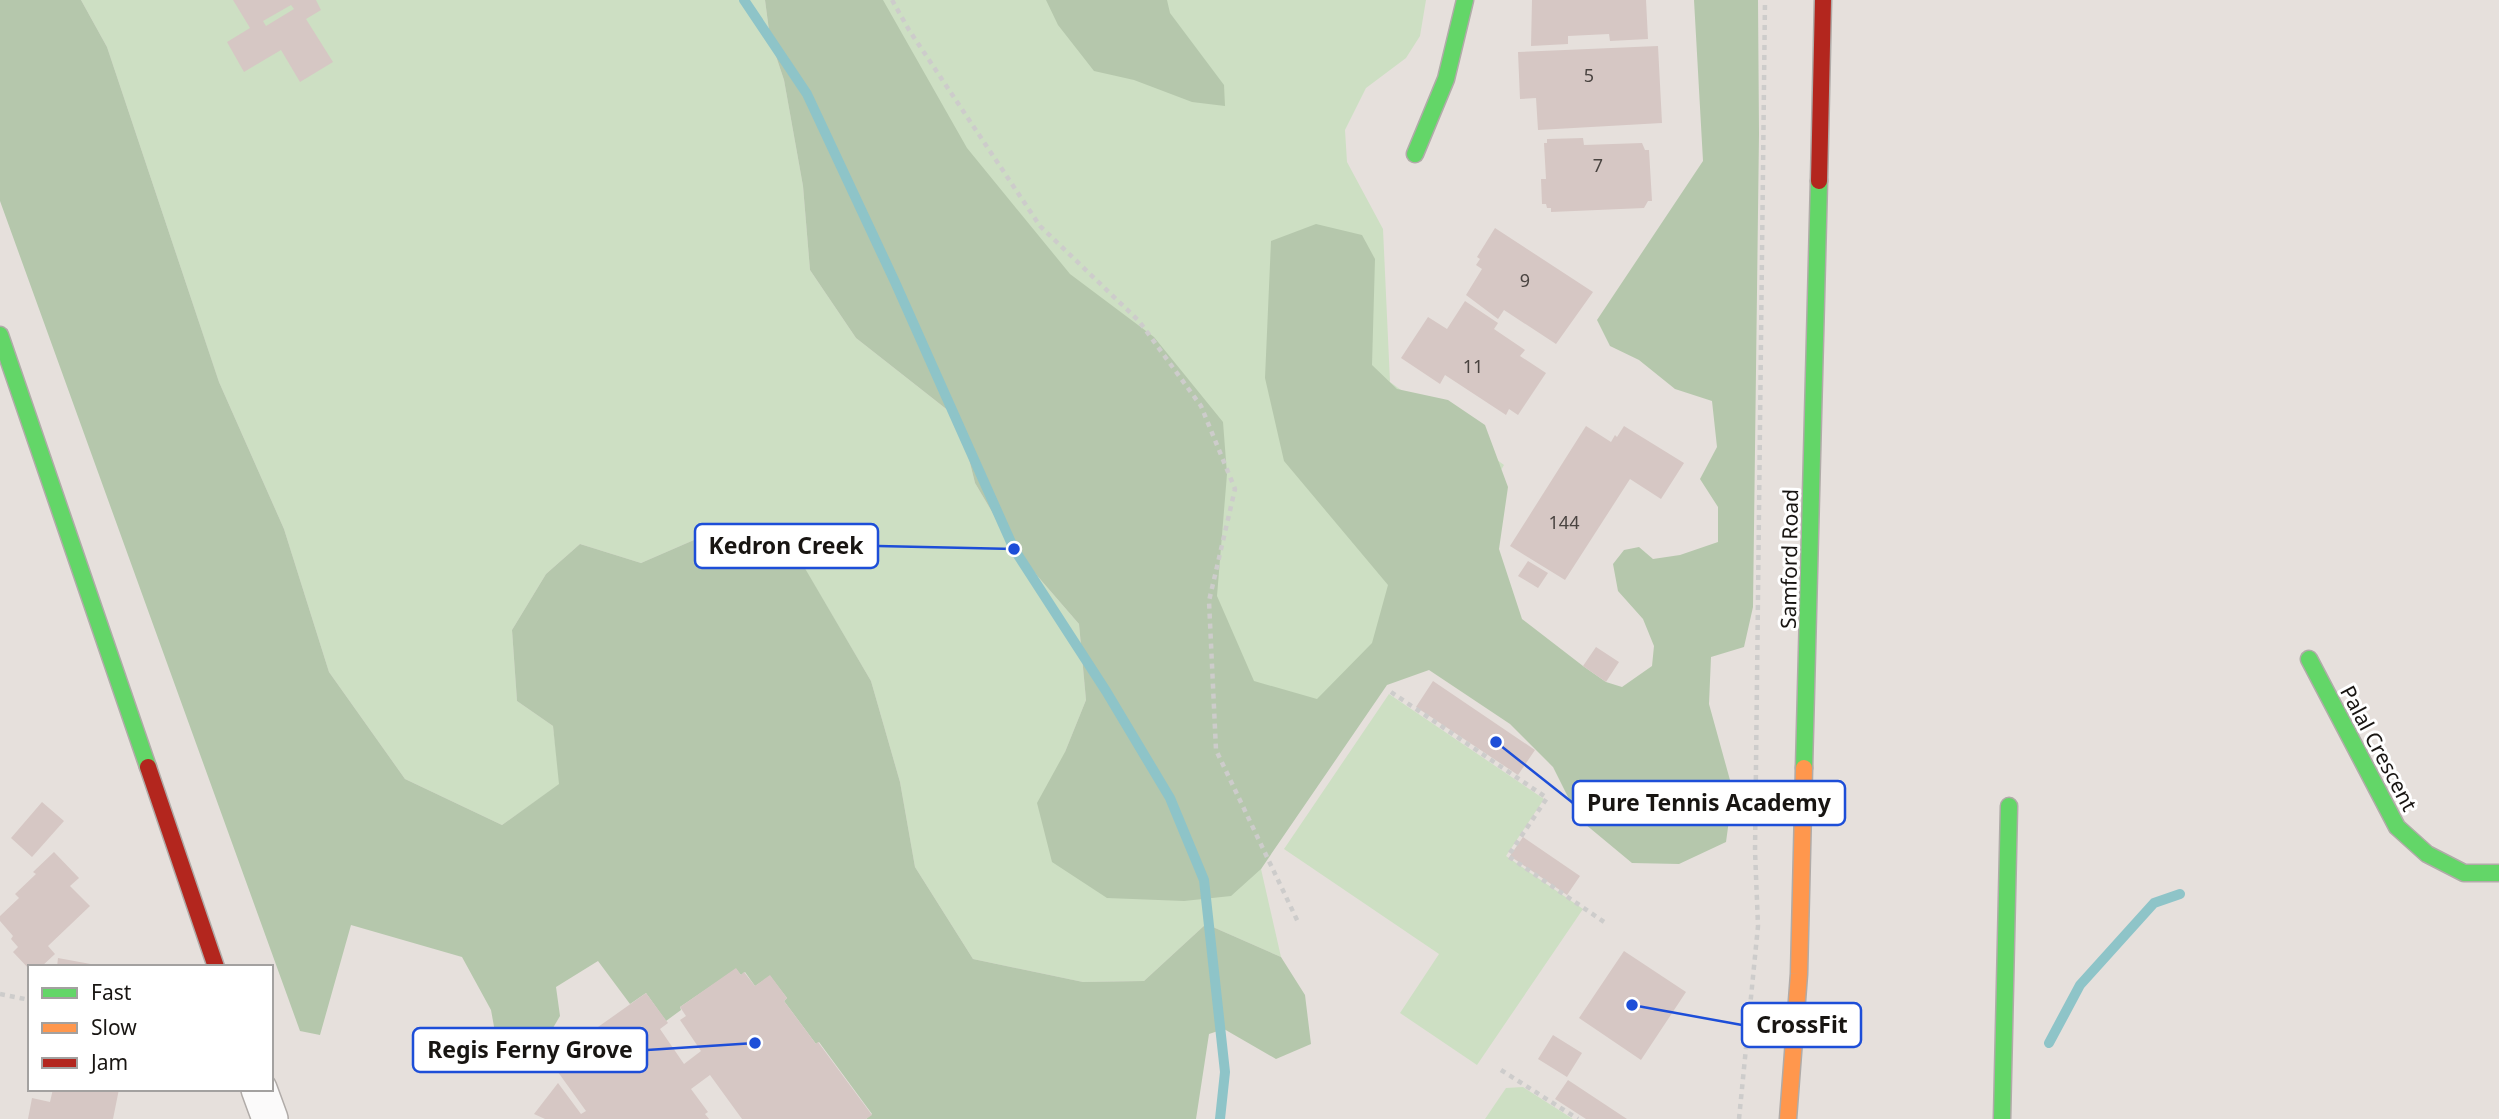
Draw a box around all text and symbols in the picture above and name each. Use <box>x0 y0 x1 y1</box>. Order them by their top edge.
house number: 5 <box>1584 63 1594 87</box>
house number: 7 <box>1593 153 1603 177</box>
house number: 9 <box>1520 268 1530 292</box>
house number: 11 <box>1463 354 1483 378</box>
street label: Samford Road <box>1774 489 1804 629</box>
house number: 144 <box>1549 510 1579 534</box>
callout: Kedron Creek <box>695 524 878 568</box>
text: Kedron Creek <box>709 529 864 561</box>
street label: Palal Crescent <box>2334 680 2424 816</box>
callout: Pure Tennis Academy <box>1573 781 1845 825</box>
text: Pure Tennis Academy <box>1587 786 1832 818</box>
legend <box>28 965 273 1091</box>
text: Fast <box>91 978 132 1006</box>
callout: CrossFit <box>1742 1003 1861 1047</box>
text: CrossFit <box>1756 1008 1848 1040</box>
text: Slow <box>91 1013 137 1041</box>
callout: Regis Ferny Grove <box>413 1028 647 1072</box>
text: Regis Ferny Grove <box>427 1033 633 1065</box>
text: Jam <box>89 1048 128 1076</box>

